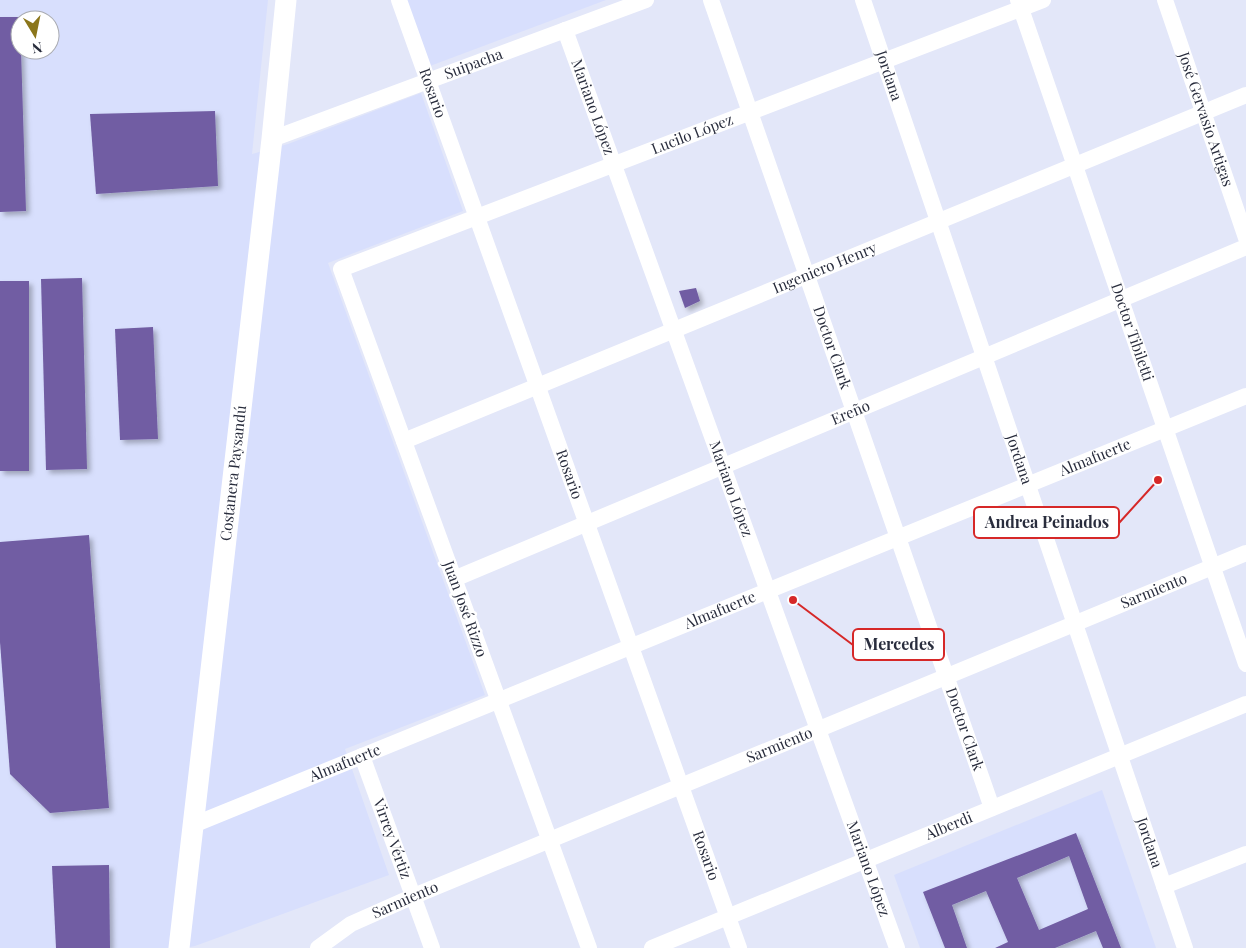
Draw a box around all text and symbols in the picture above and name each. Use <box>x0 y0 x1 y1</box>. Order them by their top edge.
north arrow <box>10 10 60 60</box>
text: N <box>31 38 44 59</box>
street label: Suipacha <box>441 43 506 83</box>
street label: Jordana <box>872 47 908 104</box>
street label: José Gervasio Artigas <box>1174 48 1239 189</box>
street label: Mariano López <box>567 56 620 157</box>
street label: Rosario <box>415 65 451 120</box>
street label: Lucilo López <box>648 109 736 158</box>
street label: Ingeniero Henry <box>770 237 880 297</box>
street label: Doctor Tibiletti <box>1107 280 1159 384</box>
street label: Doctor Clark <box>809 303 857 392</box>
street label: Ereño <box>828 395 873 429</box>
street label: Costanera Paysandú <box>215 404 250 542</box>
street label: Jordana <box>1002 430 1038 487</box>
street label: Almafuerte <box>1055 433 1133 480</box>
street label: Mariano López <box>705 438 758 539</box>
street label: Rosario <box>552 446 588 502</box>
callout: Andrea Peinados <box>974 507 1119 538</box>
text: Andrea Peinados <box>984 511 1109 532</box>
street label: Juan José Rizzo <box>439 557 493 660</box>
street label: Sarmiento <box>1117 567 1190 613</box>
street label: Almafuerte <box>680 586 758 633</box>
callout: Mercedes <box>853 629 944 660</box>
text: Mercedes <box>864 633 934 654</box>
street label: Doctor Clark <box>942 685 989 774</box>
street label: Sarmiento <box>743 722 815 767</box>
street label: Almafuerte <box>305 739 383 786</box>
street label: Virrey Vértiz <box>369 794 417 881</box>
street label: Alberdi <box>921 806 976 844</box>
street label: Jordana <box>1132 814 1168 871</box>
street label: Mariano López <box>843 818 896 919</box>
street label: Rosario <box>689 828 725 883</box>
street label: Sarmiento <box>369 876 441 922</box>

